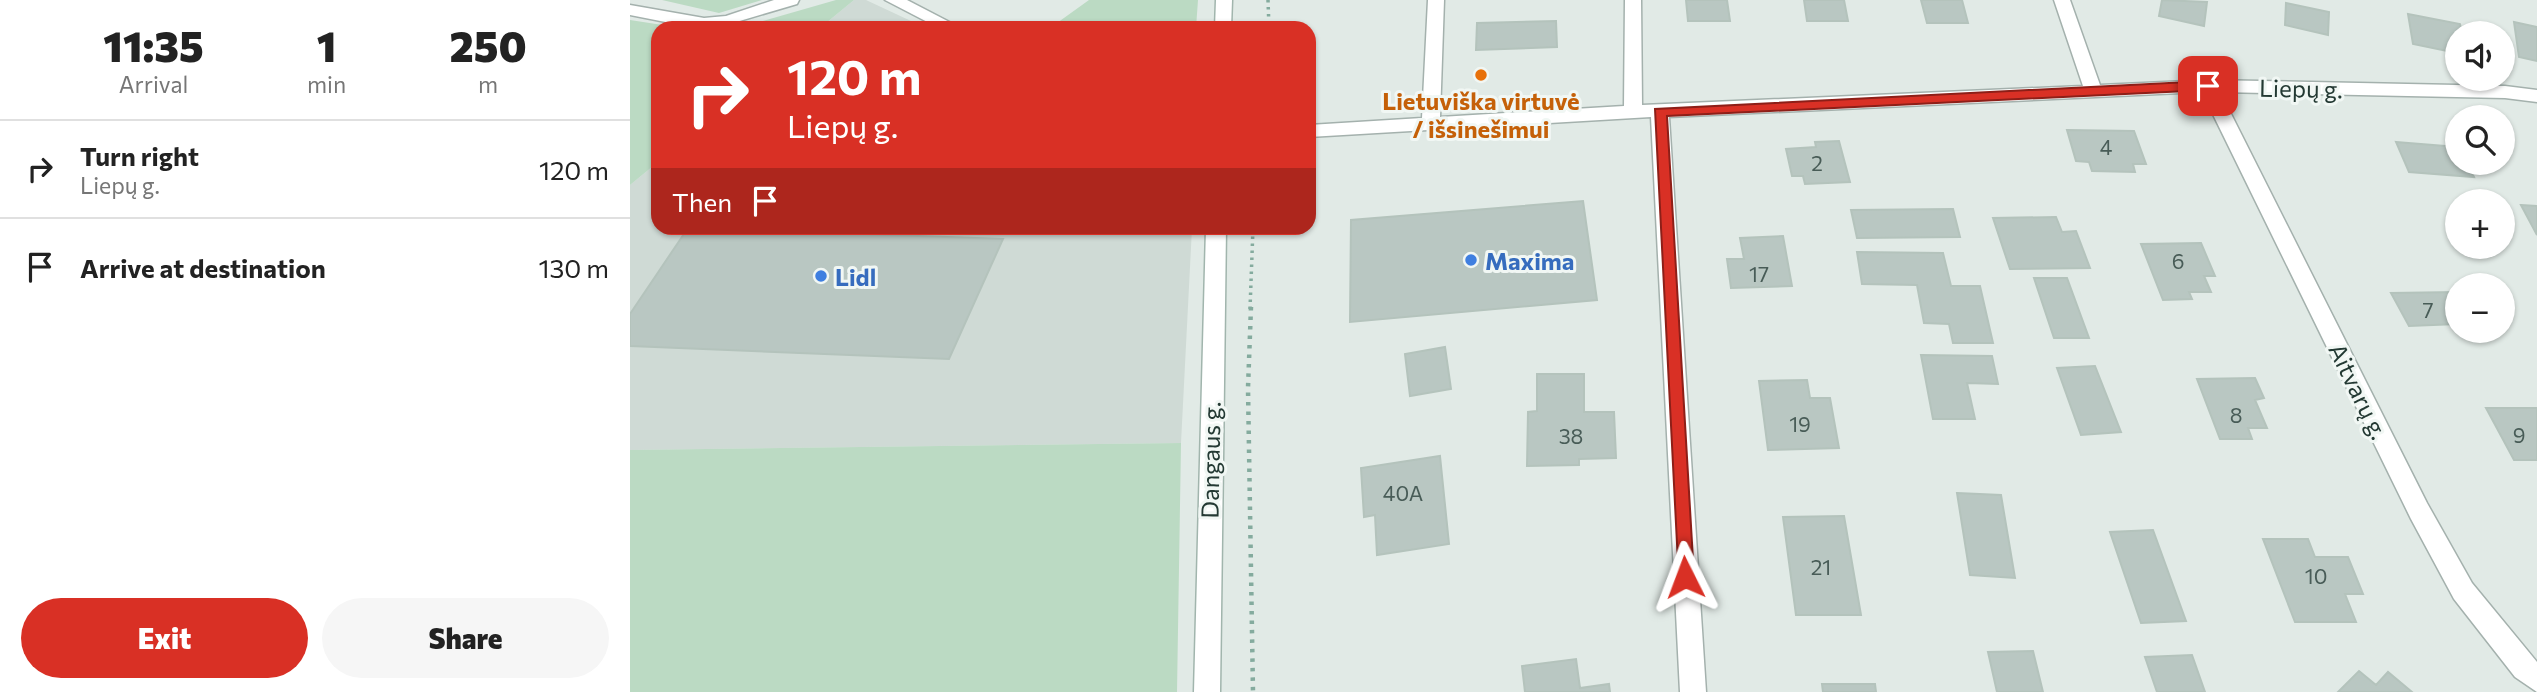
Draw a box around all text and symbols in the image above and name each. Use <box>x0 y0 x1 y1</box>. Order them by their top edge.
text: 11:35 <box>103 19 204 71</box>
text: 1 <box>317 19 336 71</box>
text: 250 <box>450 19 527 71</box>
map controls <box>2445 21 2515 343</box>
button: sound <box>2445 21 2515 91</box>
text: 120 m <box>787 45 921 105</box>
icon: right <box>672 49 763 140</box>
pin <box>2178 56 2238 116</box>
marker: Lietuviška virtuvė / išsinešimui <box>1473 67 1489 83</box>
icon: arrive <box>2189 67 2227 105</box>
text: Arrival <box>119 70 188 98</box>
text: min <box>307 70 346 98</box>
text: m <box>478 70 498 98</box>
street label: Liepų g. <box>2259 73 2343 103</box>
place label: Lietuviška virtuvė / išsinešimui <box>1382 86 1580 143</box>
text: Liepų g. <box>787 105 898 145</box>
button: search <box>2445 105 2515 175</box>
house number: 4 <box>2100 134 2113 159</box>
text: Turn right <box>80 140 199 171</box>
icon: right <box>21 150 59 188</box>
house number: 2 <box>1811 150 1823 175</box>
text: 120 m <box>539 154 609 185</box>
text: Liepų g. <box>80 171 160 199</box>
icon: arrive <box>746 182 784 220</box>
text: Then <box>672 186 732 217</box>
button: + <box>2445 189 2515 259</box>
place label: Maxima <box>1485 246 1574 275</box>
icon: arrive <box>21 248 59 286</box>
house number: 6 <box>2172 248 2184 273</box>
text: Arrive at destination <box>80 252 326 283</box>
text: 130 m <box>538 252 609 283</box>
marker: Maxima <box>1463 252 1479 268</box>
house number: 17 <box>1749 261 1769 286</box>
place label: Lidl <box>835 262 876 291</box>
marker: Lidl <box>813 268 829 284</box>
button: − <box>2445 273 2515 343</box>
house number: 7 <box>2422 297 2434 322</box>
street label: Aitvarų g. <box>2323 338 2395 444</box>
street label: Dangaus g. <box>1194 401 1226 519</box>
house number: 8 <box>2230 402 2242 427</box>
house number: 19 <box>1789 411 1811 436</box>
house number: 9 <box>2513 422 2525 447</box>
house number: 38 <box>1559 423 1583 448</box>
house number: 40A <box>1383 480 1423 505</box>
position arrow <box>1648 540 1722 614</box>
house number: 21 <box>1811 554 1831 579</box>
house number: 10 <box>2305 563 2327 588</box>
button: Exit <box>21 598 308 678</box>
button: Share <box>322 598 609 678</box>

